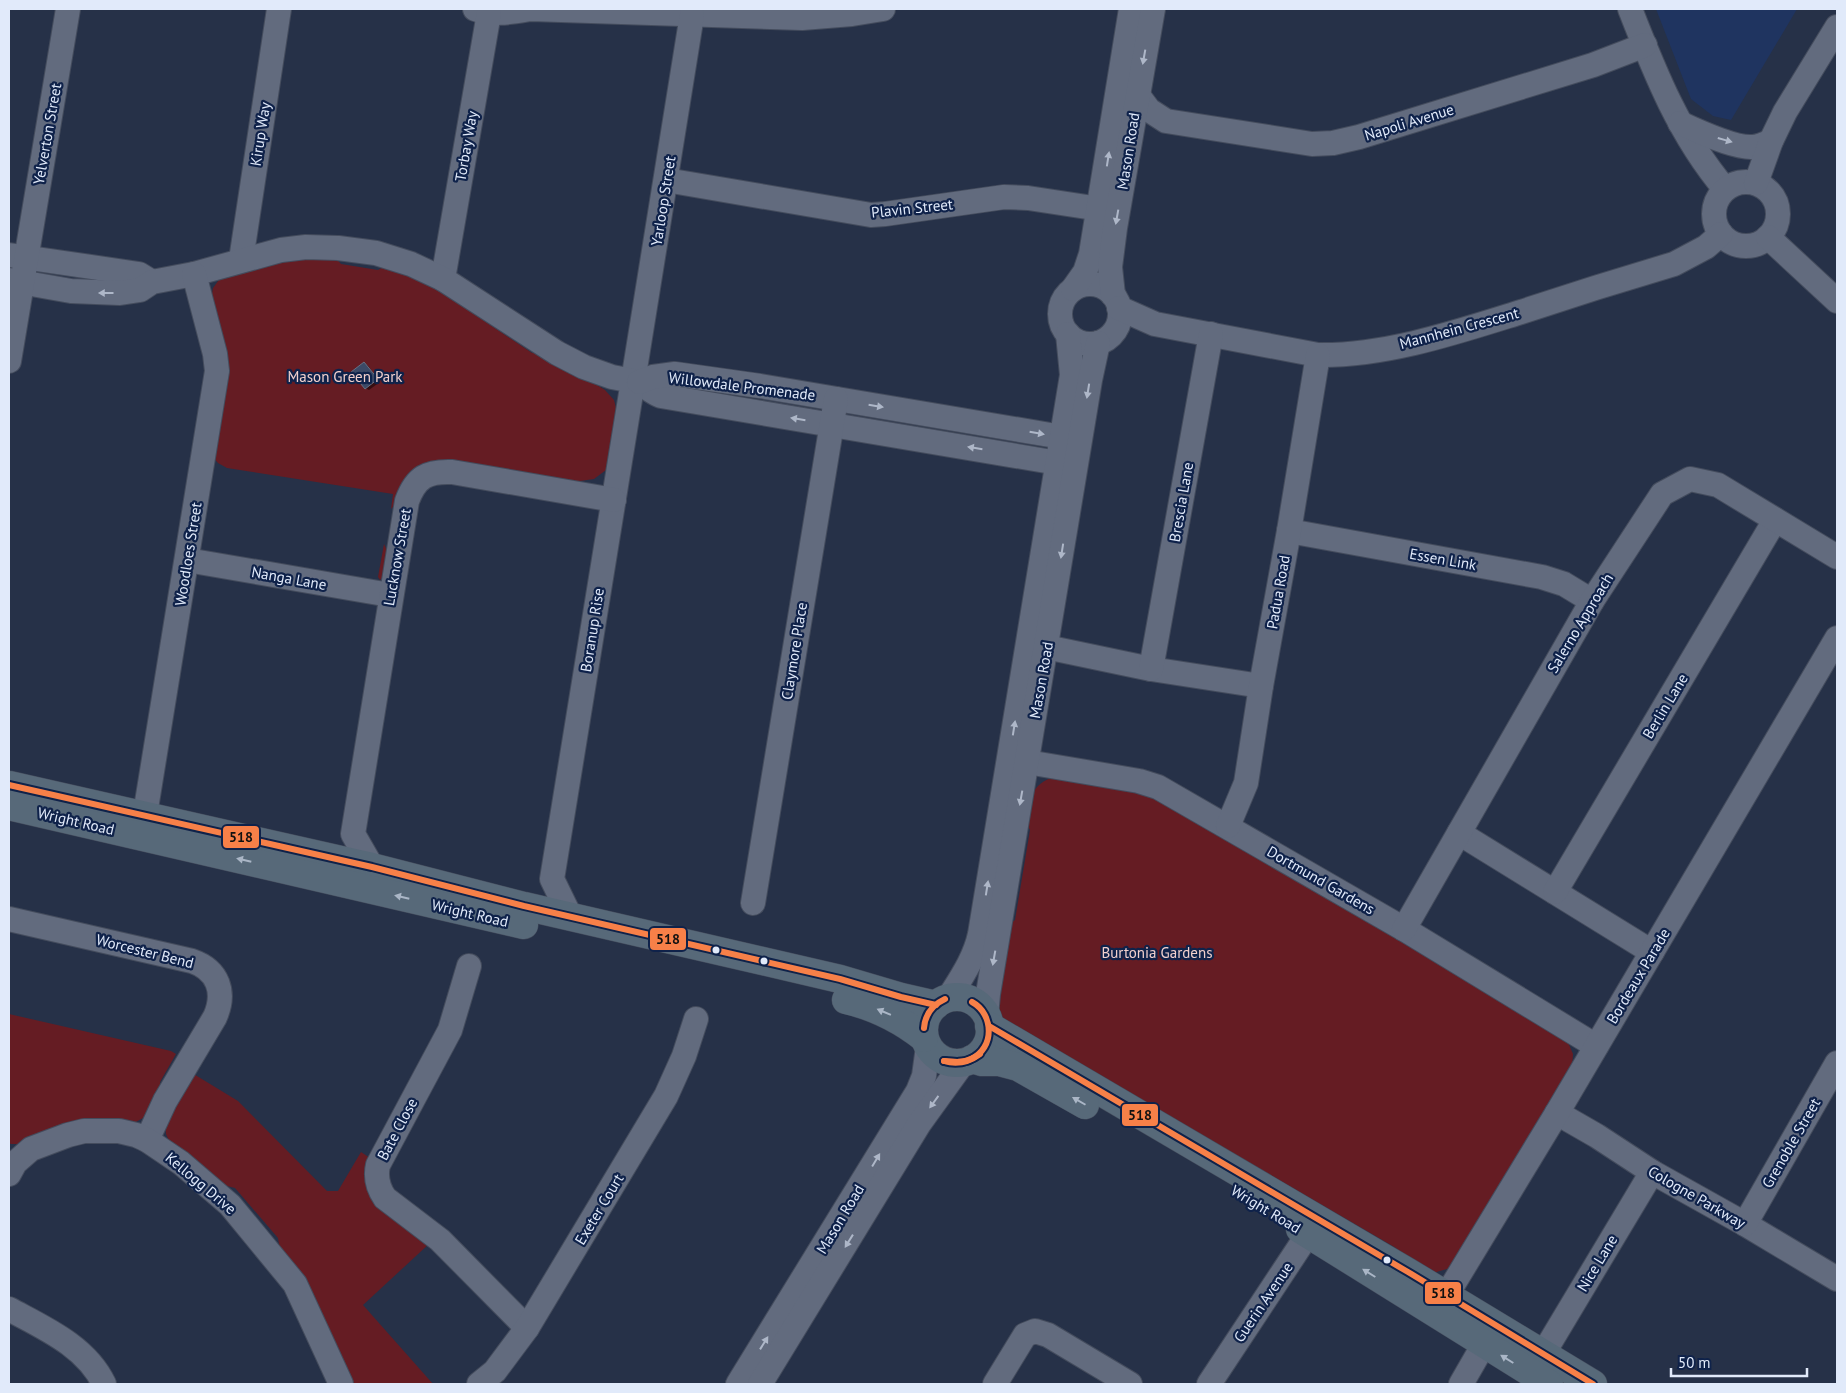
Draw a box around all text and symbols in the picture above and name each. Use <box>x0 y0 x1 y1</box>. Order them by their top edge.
one-way arrow <box>1140 49 1148 64</box>
street label: Yelverton Street <box>29 82 65 186</box>
street label: Napoli Avenue <box>1362 99 1456 145</box>
street label: Kirup Way <box>246 101 274 167</box>
street label: Torbay Way <box>450 109 482 183</box>
street label: Mason Road <box>1113 111 1143 191</box>
one-way arrow <box>1717 137 1732 145</box>
one-way arrow <box>1104 151 1112 167</box>
street label: Yarloop Street <box>647 155 679 247</box>
street label: Plavin Street <box>870 194 954 222</box>
one-way arrow <box>1112 209 1120 225</box>
one-way arrow <box>97 289 113 297</box>
street label: Mannhein Crescent <box>1397 303 1521 353</box>
park label: Mason Green Park <box>287 367 403 386</box>
street label: Willowdale Promenade <box>668 368 816 404</box>
one-way arrow <box>1084 383 1092 399</box>
one-way arrow <box>869 402 885 410</box>
one-way arrow <box>789 414 805 422</box>
one-way arrow <box>1029 429 1045 437</box>
one-way arrow <box>967 444 983 452</box>
street label: Brescia Lane <box>1165 461 1197 543</box>
street label: Woodloes Street <box>170 501 206 607</box>
street label: Lucknow Street <box>379 507 415 607</box>
one-way arrow <box>1058 544 1066 560</box>
street label: Essen Link <box>1408 544 1479 574</box>
street label: Padua Road <box>1262 554 1294 630</box>
street label: Nanga Lane <box>250 562 328 594</box>
street label: Salerno Approach <box>1543 570 1617 676</box>
street label: Boranup Rise <box>576 587 608 673</box>
street label: Claymore Place <box>777 601 811 701</box>
street label: Mason Road <box>1025 640 1057 720</box>
street label: Berlin Lane <box>1638 670 1692 742</box>
one-way arrow <box>1010 720 1018 736</box>
one-way arrow <box>1016 790 1024 806</box>
street label: Wright Road <box>36 803 116 839</box>
line badge: 518 <box>222 825 260 849</box>
text: 518 <box>229 828 253 846</box>
street label: Dortmund Gardens <box>1264 842 1378 918</box>
one-way arrow <box>237 856 252 864</box>
one-way arrow <box>984 880 992 896</box>
one-way arrow <box>395 893 410 901</box>
street label: Wright Road <box>430 895 510 931</box>
street label: Bordeaux Parade <box>1602 925 1674 1027</box>
line badge: 518 <box>649 927 687 951</box>
street label: Worcester Bend <box>94 930 196 972</box>
text: 518 <box>656 930 680 948</box>
park label: Burtonia Gardens <box>1102 943 1212 962</box>
unlabelled marker <box>711 945 721 955</box>
one-way arrow <box>989 951 997 967</box>
unlabelled marker <box>759 956 769 966</box>
one-way arrow <box>876 1008 891 1016</box>
street label: Bate Close <box>373 1095 421 1163</box>
one-way arrow <box>928 1095 939 1108</box>
street label: Grenoble Street <box>1758 1095 1824 1191</box>
one-way arrow <box>1071 1097 1086 1105</box>
line badge: 518 <box>1121 1103 1159 1127</box>
text: 518 <box>1128 1106 1152 1124</box>
street label: Kellogg Drive <box>162 1148 240 1218</box>
one-way arrow <box>872 1153 881 1166</box>
street label: Cologne Parkway <box>1645 1161 1749 1233</box>
street label: Exeter Court <box>570 1170 628 1248</box>
street label: Mason Road <box>812 1181 868 1257</box>
street label: Wright Road <box>1228 1181 1304 1237</box>
street label: Nice Lane <box>1573 1231 1621 1295</box>
one-way arrow <box>844 1234 854 1247</box>
unlabelled marker <box>1382 1255 1392 1265</box>
street label: Guerin Avenue <box>1229 1258 1297 1346</box>
one-way arrow <box>1363 1268 1376 1278</box>
line badge: 518 <box>1424 1281 1462 1305</box>
text: 518 <box>1431 1284 1455 1302</box>
one-way arrow <box>759 1336 769 1349</box>
scale bar <box>1671 1346 1807 1378</box>
text: 50 m <box>1678 1353 1711 1372</box>
one-way arrow <box>1501 1354 1514 1363</box>

